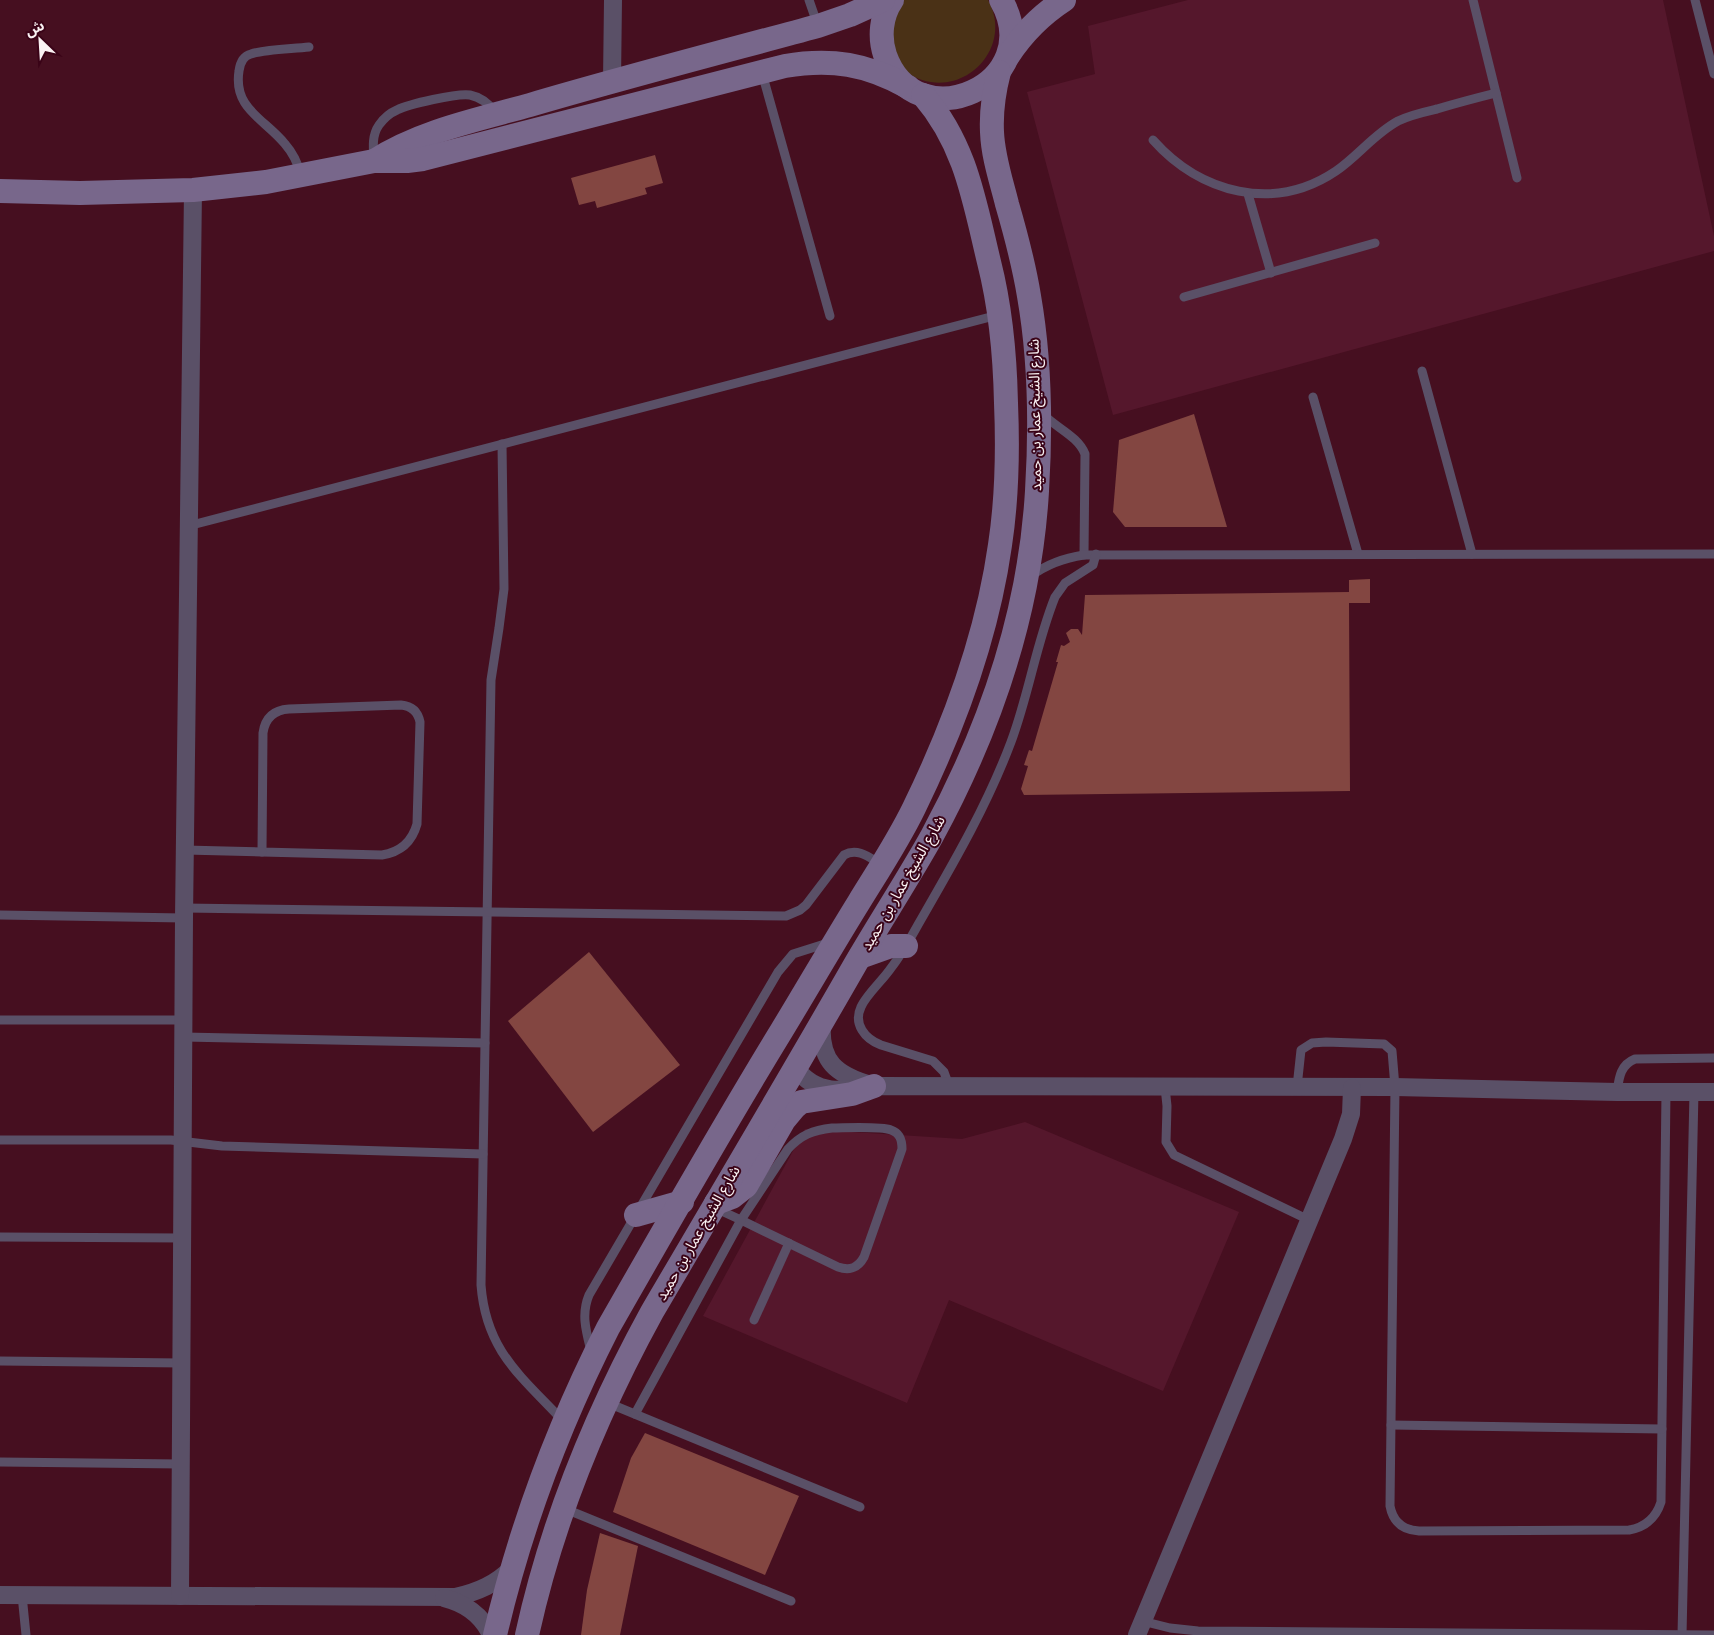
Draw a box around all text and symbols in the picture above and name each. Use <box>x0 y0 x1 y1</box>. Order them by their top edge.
north arrow <box>15 15 65 65</box>
text: ش <box>22 16 47 41</box>
street label: شارع الشيخ عمار بن حميد <box>1024 338 1048 491</box>
street label: شارع الشيخ عمار بن حميد <box>856 812 952 955</box>
street label: شارع الشيخ عمار بن حميد <box>651 1162 747 1305</box>

